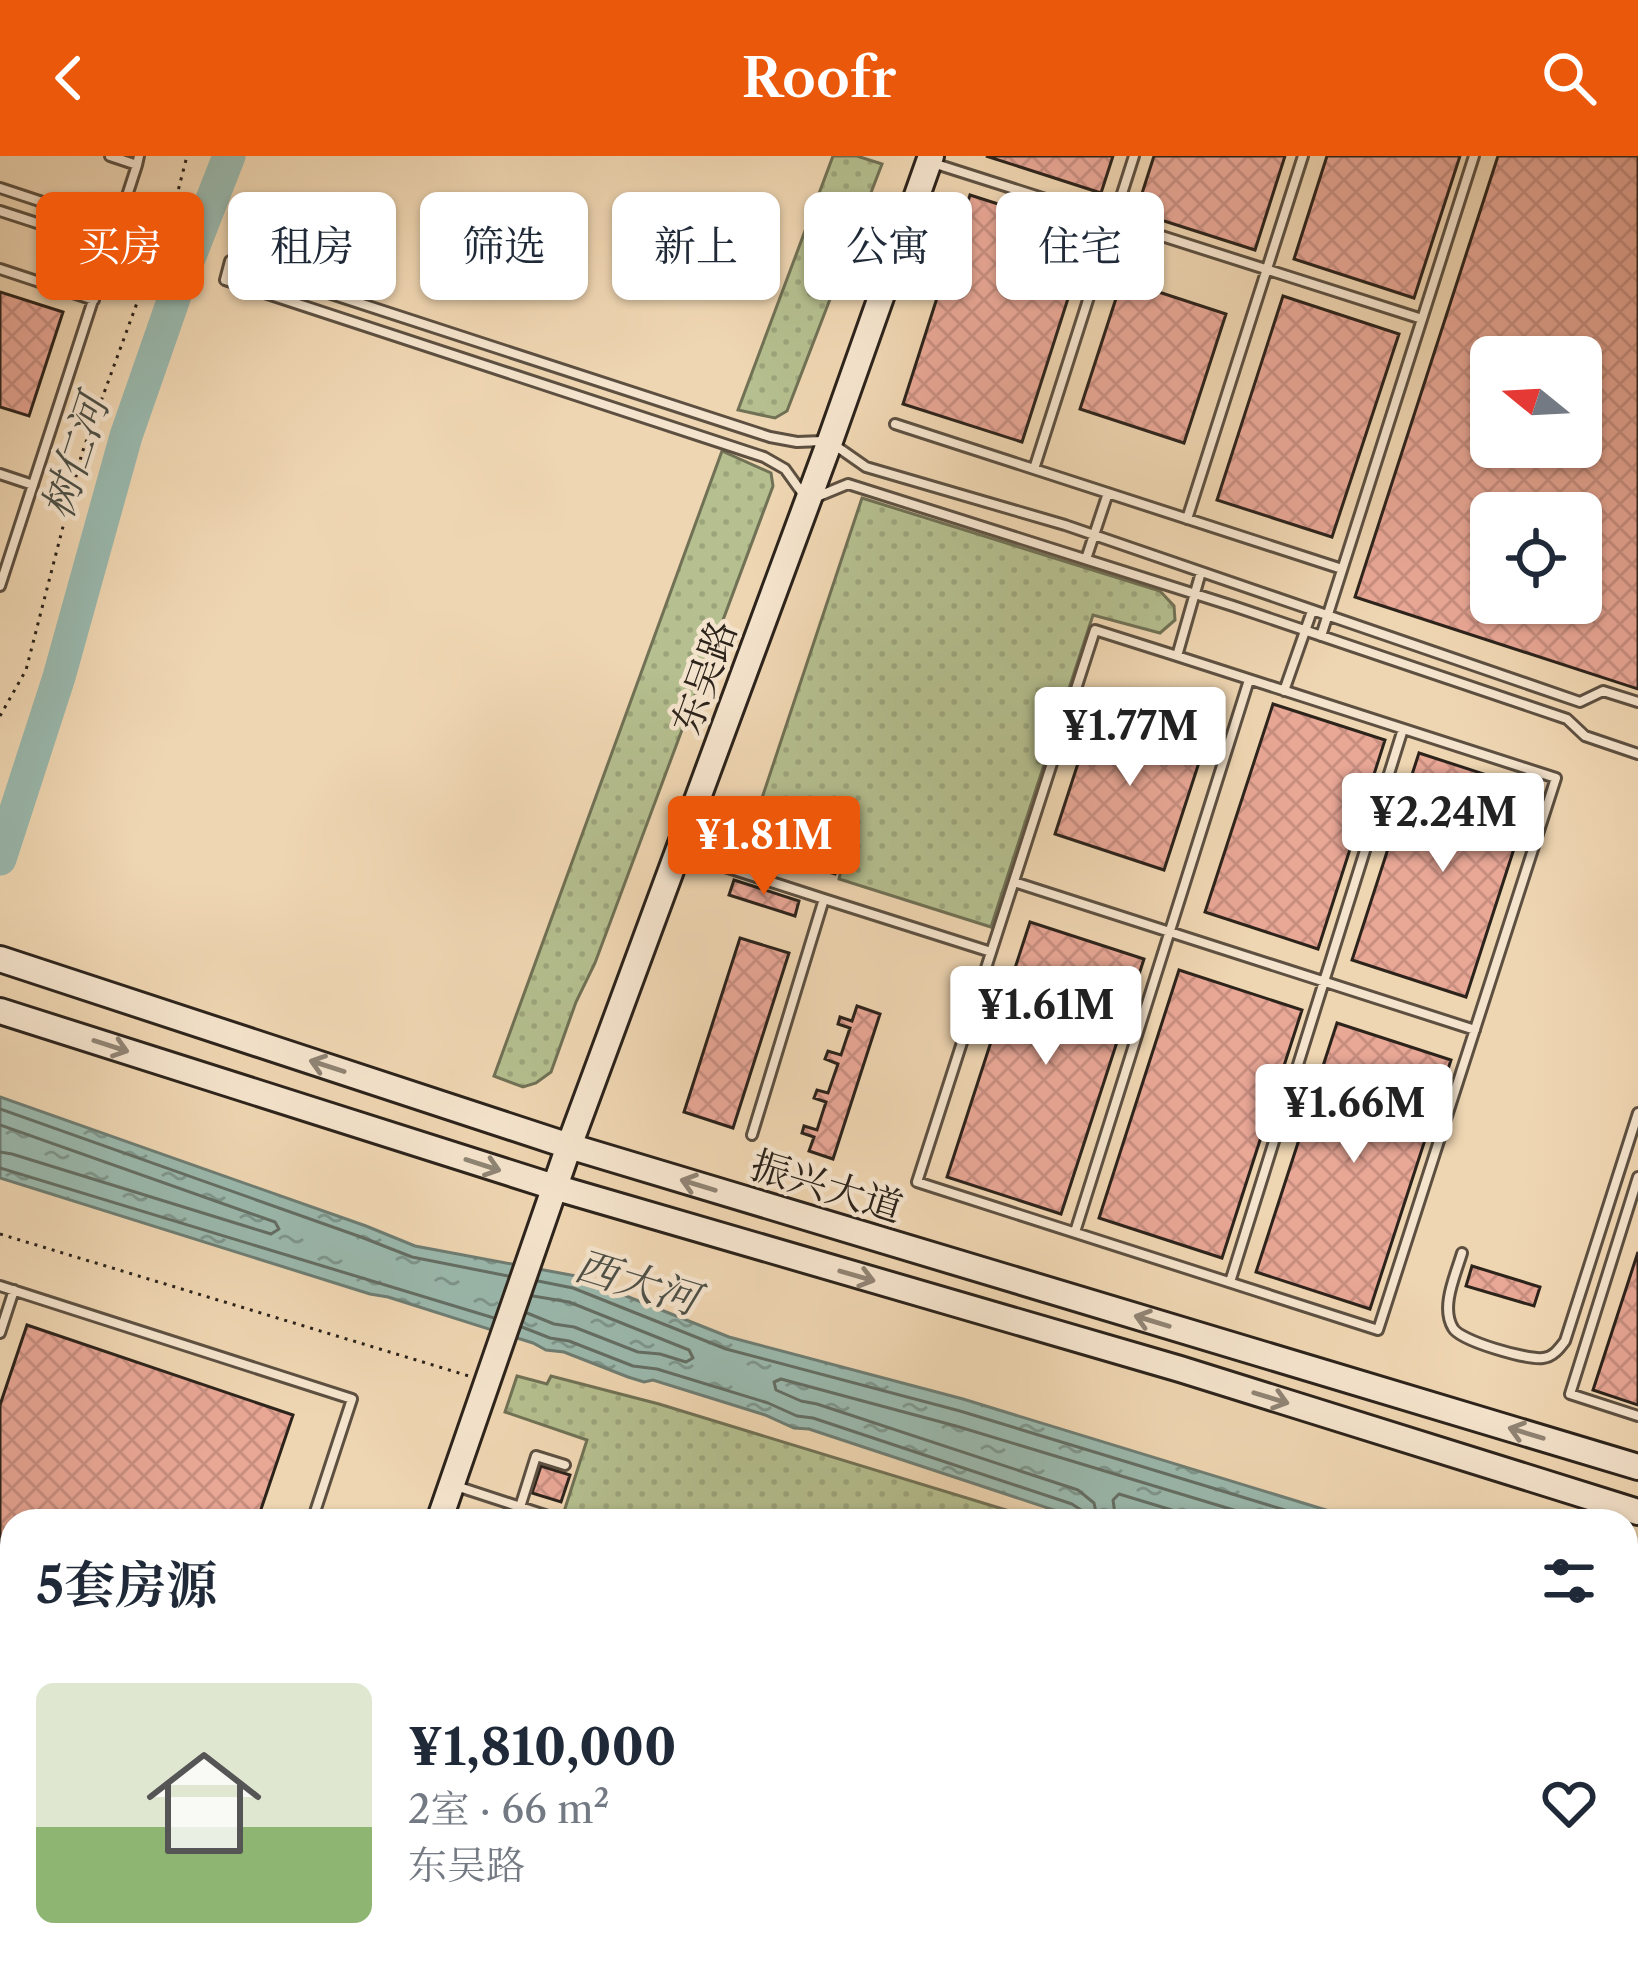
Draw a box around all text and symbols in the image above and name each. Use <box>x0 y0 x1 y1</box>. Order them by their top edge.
icon: back <box>36 45 102 111</box>
text: Roofr <box>742 45 896 111</box>
icon: search <box>1536 45 1602 111</box>
chip: 买房 <box>36 192 204 300</box>
chip: 租房 <box>228 192 396 300</box>
chip: 筛选 <box>420 192 588 300</box>
chip: 新上 <box>612 192 780 300</box>
chip: 公寓 <box>804 192 972 300</box>
chip: 住宅 <box>996 192 1164 300</box>
north arrow <box>1470 336 1602 468</box>
map controls <box>1470 336 1602 624</box>
water label: 树仁河 <box>31 382 121 525</box>
button: locate <box>1470 492 1602 624</box>
street label: 东吴路 <box>661 614 747 740</box>
pin: ¥1.77M <box>1032 687 1228 789</box>
text: ¥1.77M <box>1062 702 1198 750</box>
pin: ¥2.24M <box>1345 773 1541 875</box>
text: ¥2.24M <box>1369 788 1517 836</box>
pin: ¥1.81M <box>666 796 862 898</box>
text: ¥1.81M <box>695 811 833 859</box>
pin: ¥1.61M <box>948 966 1144 1068</box>
text: ¥1.61M <box>977 981 1115 1029</box>
one-way arrow <box>91 1037 129 1059</box>
one-way arrow <box>309 1054 347 1076</box>
pin: ¥1.66M <box>1256 1064 1452 1166</box>
text: ¥1.66M <box>1282 1079 1426 1127</box>
street label: 振兴大道 <box>745 1140 909 1232</box>
one-way arrow <box>463 1155 501 1177</box>
one-way arrow <box>680 1173 718 1195</box>
water label: 西大河 <box>569 1239 712 1327</box>
one-way arrow <box>837 1266 875 1288</box>
one-way arrow <box>1134 1309 1172 1331</box>
one-way arrow <box>1251 1388 1289 1410</box>
one-way arrow <box>1508 1421 1546 1443</box>
icon: filters <box>1536 1548 1602 1614</box>
text: 5套房源 <box>36 1554 217 1616</box>
text: ¥1,810,000 <box>408 1716 677 1778</box>
icon: home <box>132 1731 276 1875</box>
icon: heart <box>1536 1770 1602 1836</box>
text: 2室 · 66 m² <box>408 1785 610 1833</box>
text: 东吴路 <box>408 1841 525 1889</box>

